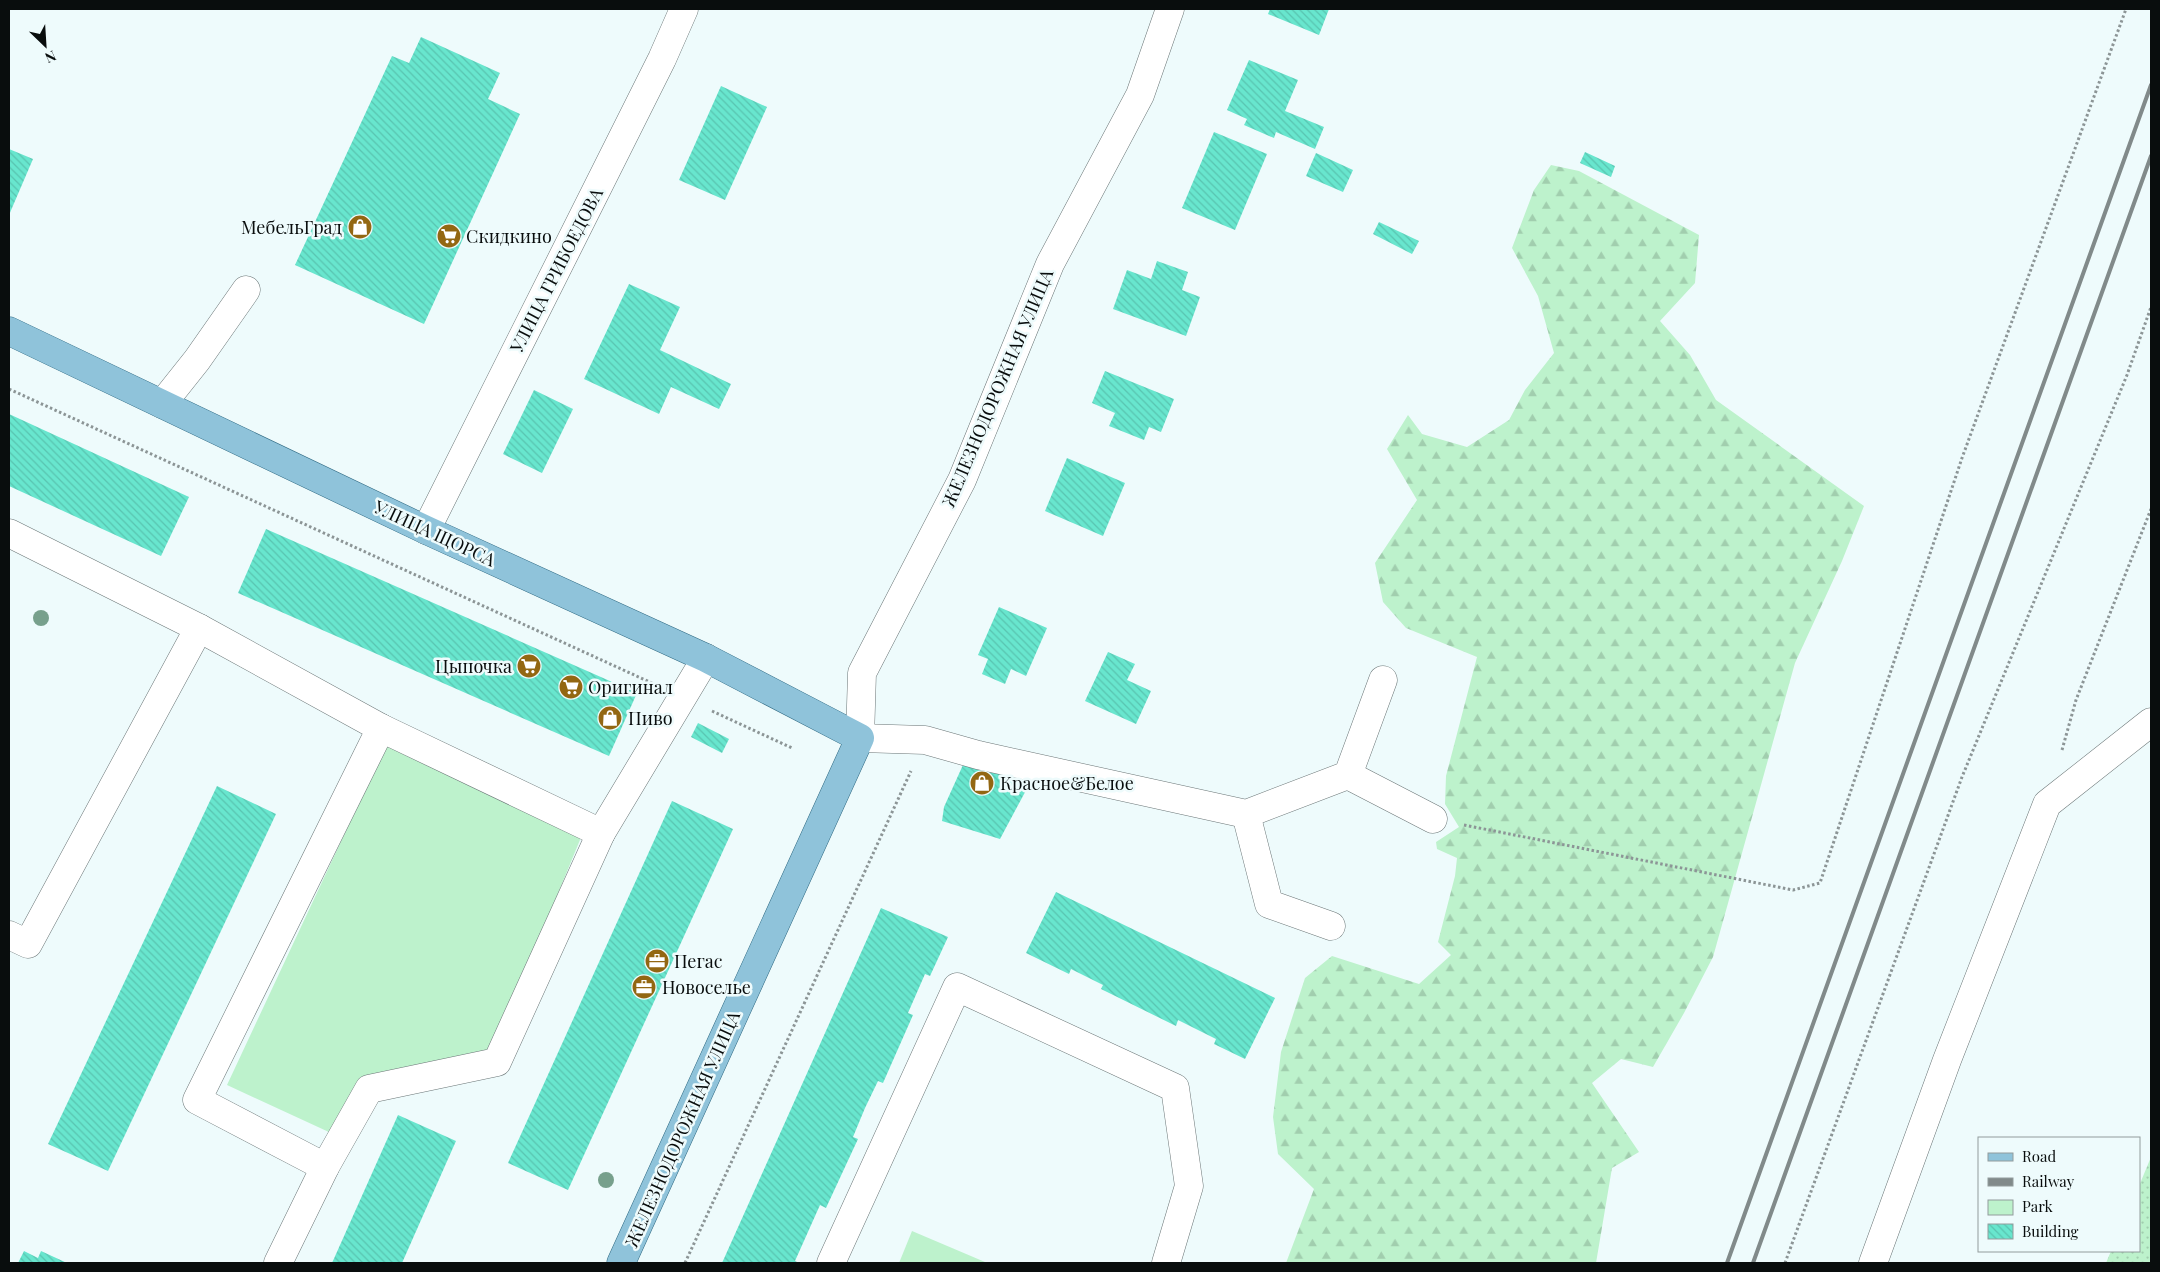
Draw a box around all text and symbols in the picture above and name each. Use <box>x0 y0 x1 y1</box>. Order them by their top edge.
north arrow <box>20 20 70 70</box>
text: N <box>42 46 59 68</box>
street label: УЛИЦА ГРИБОЕДОВА <box>504 183 608 357</box>
shop icon: МебельГрад <box>347 214 373 240</box>
place label: МебельГрад <box>241 215 343 239</box>
supermarket icon: Скидкино <box>436 223 462 249</box>
place label: Скидкино <box>466 224 552 248</box>
street label: ЖЕЛЕЗНОДОРОЖНАЯ УЛИЦА <box>936 265 1058 511</box>
street label: УЛИЦА ЩОРСА <box>369 494 500 572</box>
supermarket icon: Цыпочка <box>516 653 542 679</box>
place label: Цыпочка <box>435 654 512 678</box>
supermarket icon: Оригинал <box>558 674 584 700</box>
place label: Оригинал <box>588 675 673 699</box>
shop icon: Пиво <box>597 705 623 731</box>
place label: Пиво <box>628 706 673 730</box>
shop icon: Красное&Белое <box>969 770 995 796</box>
place label: Красное&Белое <box>1000 771 1134 795</box>
office icon: Пегас <box>644 948 670 974</box>
place label: Пегас <box>674 949 723 973</box>
office icon: Новоселье <box>631 974 657 1000</box>
place label: Новоселье <box>662 975 751 999</box>
street label: ЖЕЛЕЗНОДОРОЖНАЯ УЛИЦА <box>619 1006 745 1251</box>
legend <box>1978 1137 2140 1252</box>
text: Road <box>2022 1146 2056 1166</box>
text: Railway <box>2022 1171 2075 1191</box>
text: Park <box>2022 1196 2054 1216</box>
text: Building <box>2022 1221 2079 1241</box>

